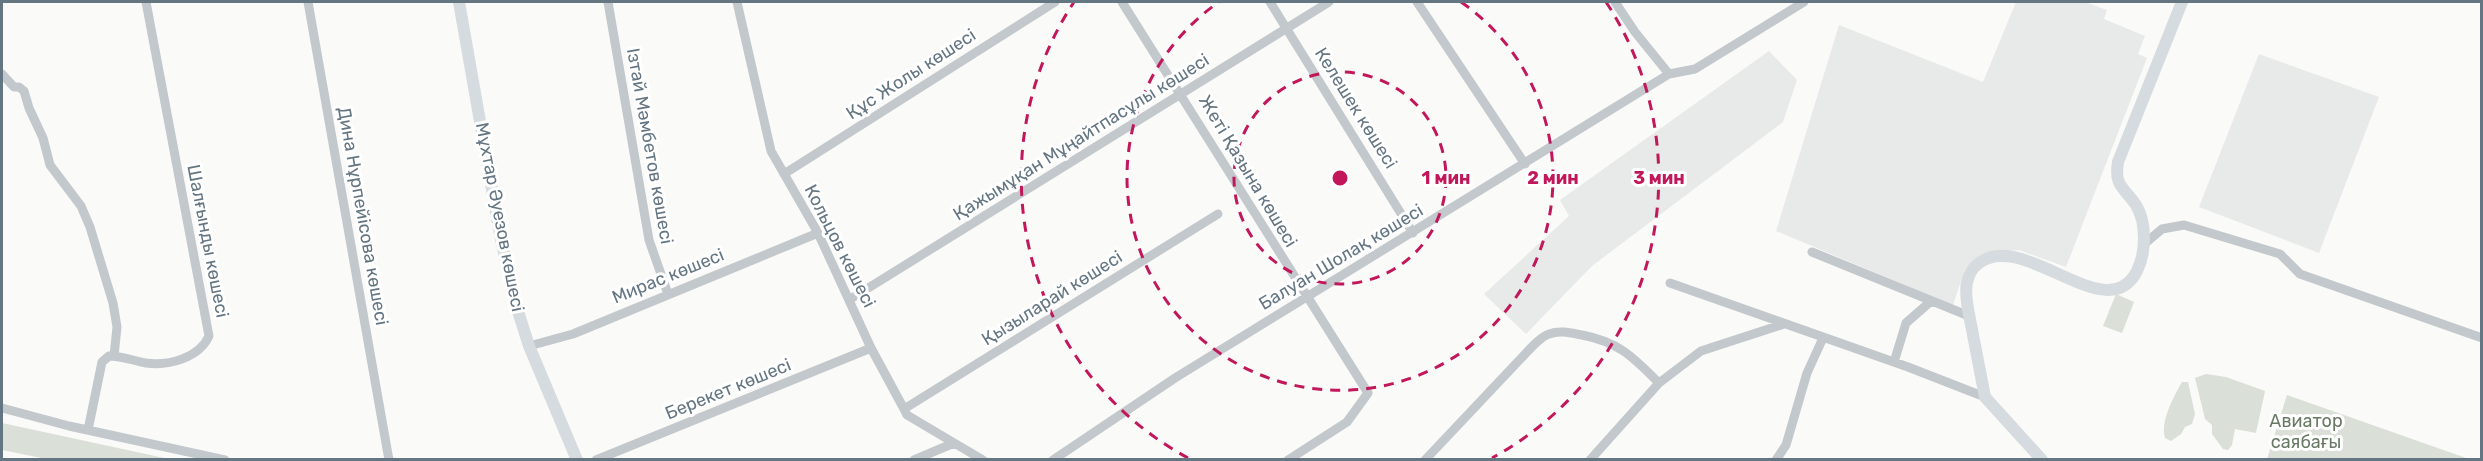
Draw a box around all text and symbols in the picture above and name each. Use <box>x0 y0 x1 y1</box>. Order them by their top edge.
street label: Құс Жолы көшесі <box>842 24 980 124</box>
street label: Келешек көшесі <box>1310 44 1402 172</box>
street label: Ізтай Мәмбетов көшесі <box>622 46 678 246</box>
street label: Қажымұқан Мұңайтпасұлы көшесі <box>949 49 1213 225</box>
street label: Жеті Қазына көшесі <box>1194 91 1302 251</box>
street label: Дина Нұрпейісова көшесі <box>333 105 393 327</box>
street label: Мұхтар Әуезов көшесі <box>471 121 529 313</box>
street label: Шалғынды көшесі <box>182 163 234 319</box>
text: 1 мин <box>1422 167 1470 189</box>
text: 2 мин <box>1527 167 1579 189</box>
text: 3 мин <box>1633 167 1685 189</box>
centre of rings <box>1330 168 1350 188</box>
street label: Кольцов көшесі <box>800 181 880 311</box>
street label: Балуан Шолақ көшесі <box>1255 199 1427 315</box>
street label: Мирас көшесі <box>609 244 727 308</box>
street label: Қызыларай көшесі <box>978 246 1126 350</box>
street label: Берекет көшесі <box>662 354 794 424</box>
park label: Авиатор саябағы <box>2269 410 2343 453</box>

